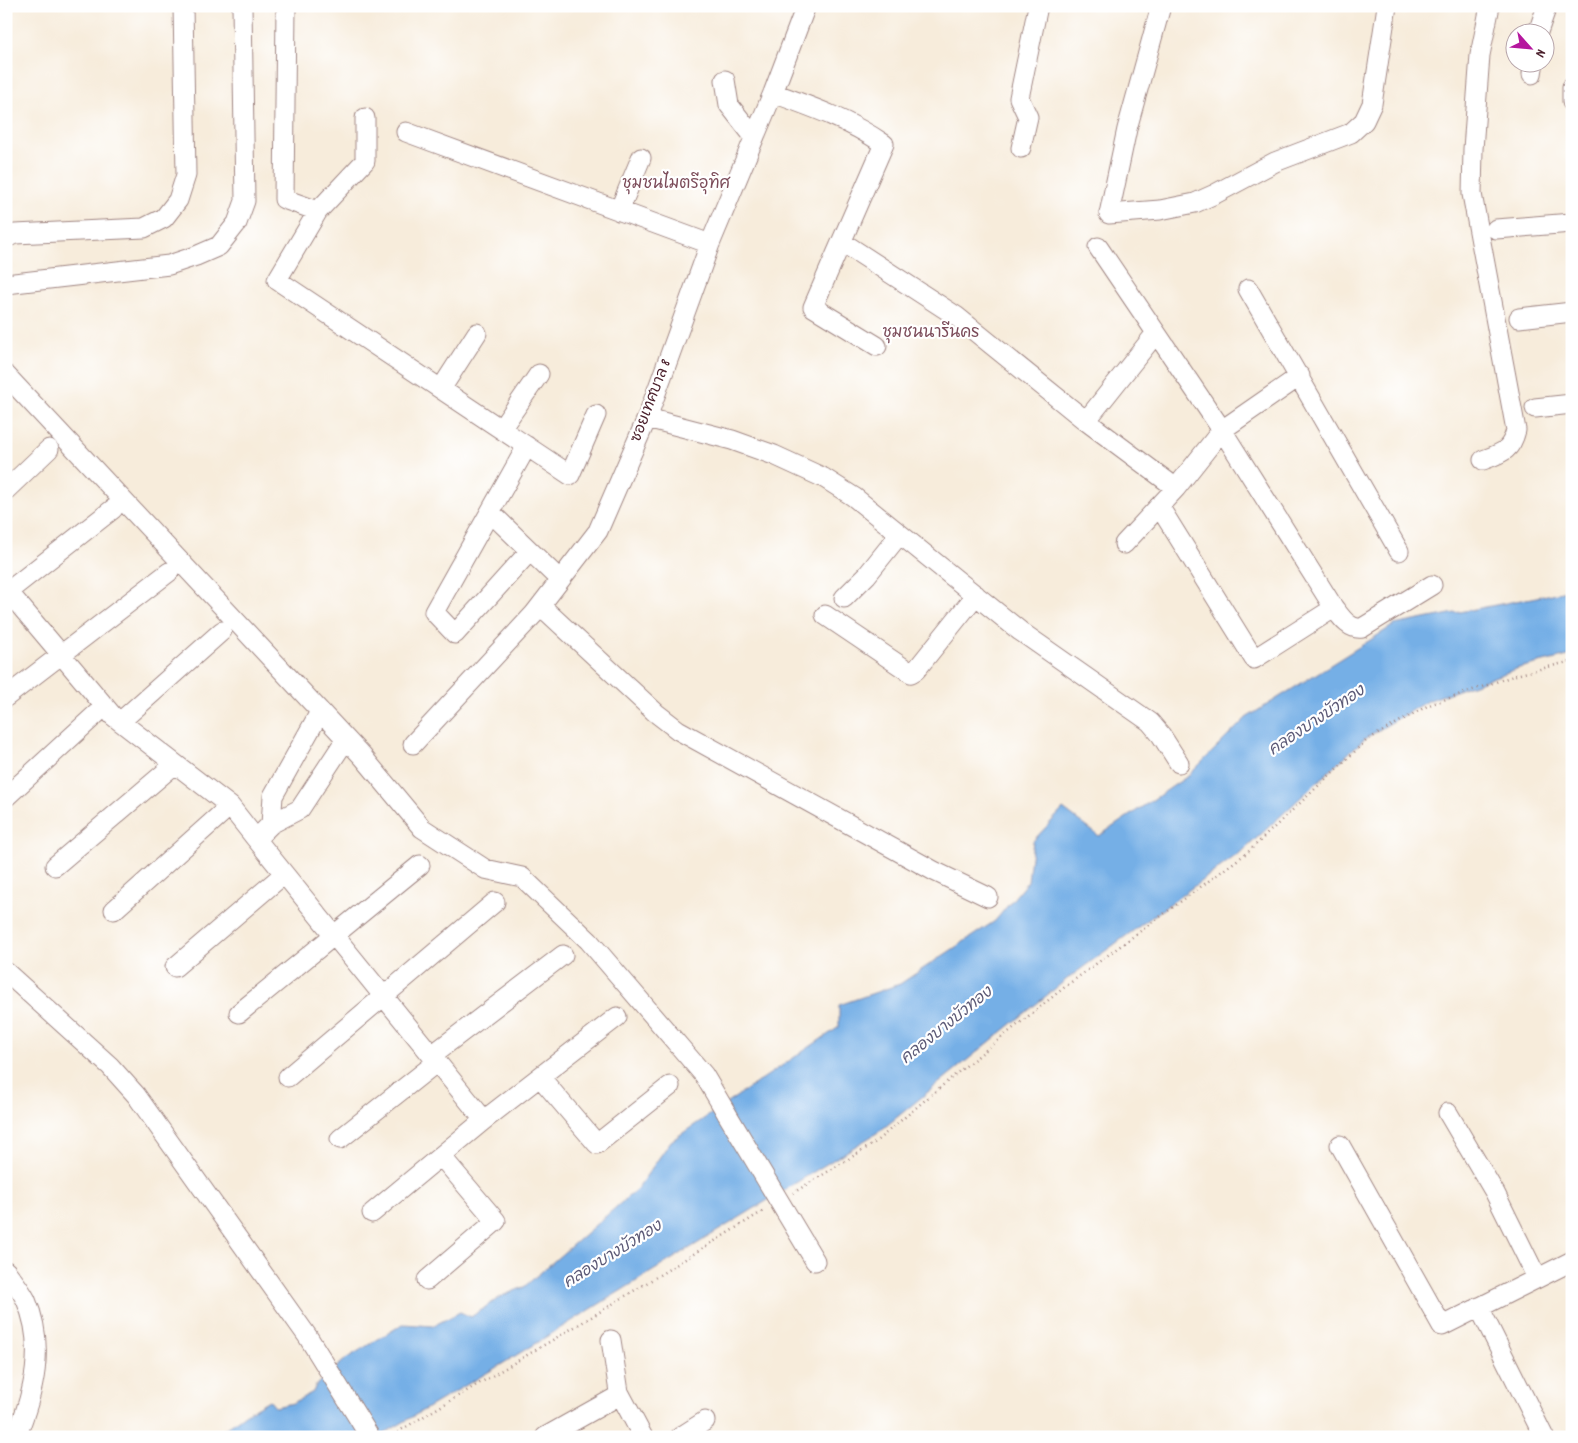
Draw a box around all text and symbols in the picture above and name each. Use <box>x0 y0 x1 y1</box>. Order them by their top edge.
north arrow <box>1506 22 1556 72</box>
text: N <box>1529 45 1550 61</box>
district label: ชุมชนไมตรีอุทิศ <box>622 171 732 196</box>
district label: ชุมชนนารีนคร <box>882 321 980 345</box>
street label: ซอยเทศบาล 8 <box>626 356 678 446</box>
water label: คลองบางบัวทอง <box>1264 679 1371 762</box>
water label: คลองบางบัวทอง <box>896 981 999 1070</box>
water label: คลองบางบัวทอง <box>559 1215 668 1294</box>

